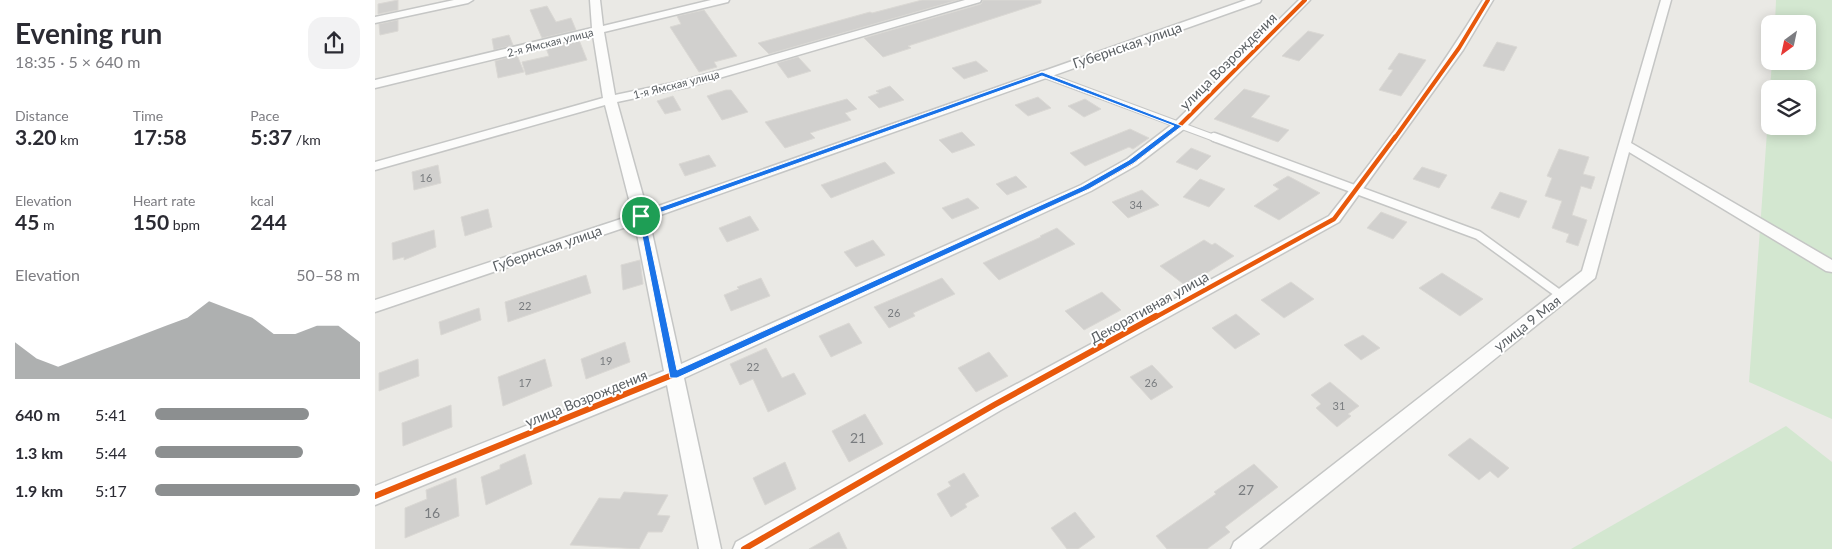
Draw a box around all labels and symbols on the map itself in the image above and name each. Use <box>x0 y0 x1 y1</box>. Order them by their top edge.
street label: улица Возрождения <box>1176 9 1280 113</box>
north arrow <box>1761 15 1816 70</box>
street label: Губернская улица <box>1070 18 1184 72</box>
street label: 2-я Ямская улица <box>506 25 594 59</box>
street label: 1-я Ямская улица <box>632 67 720 101</box>
house number: 16 <box>420 171 432 184</box>
pin <box>620 195 662 237</box>
house number: 34 <box>1130 198 1143 211</box>
street label: Губернская улица <box>490 221 604 275</box>
street label: Декоративная улица <box>1087 267 1211 347</box>
street label: улица 9 Мая <box>1490 292 1564 354</box>
house number: 22 <box>519 299 531 312</box>
house number: 26 <box>888 306 900 319</box>
house number: 19 <box>600 354 612 367</box>
house number: 22 <box>747 360 759 373</box>
street label: улица Возрождения <box>522 366 650 430</box>
house number: 17 <box>519 376 531 389</box>
house number: 26 <box>1145 376 1157 389</box>
house number: 31 <box>1333 399 1345 412</box>
house number: 21 <box>850 429 866 446</box>
house number: 27 <box>1238 481 1254 498</box>
house number: 16 <box>424 504 440 521</box>

